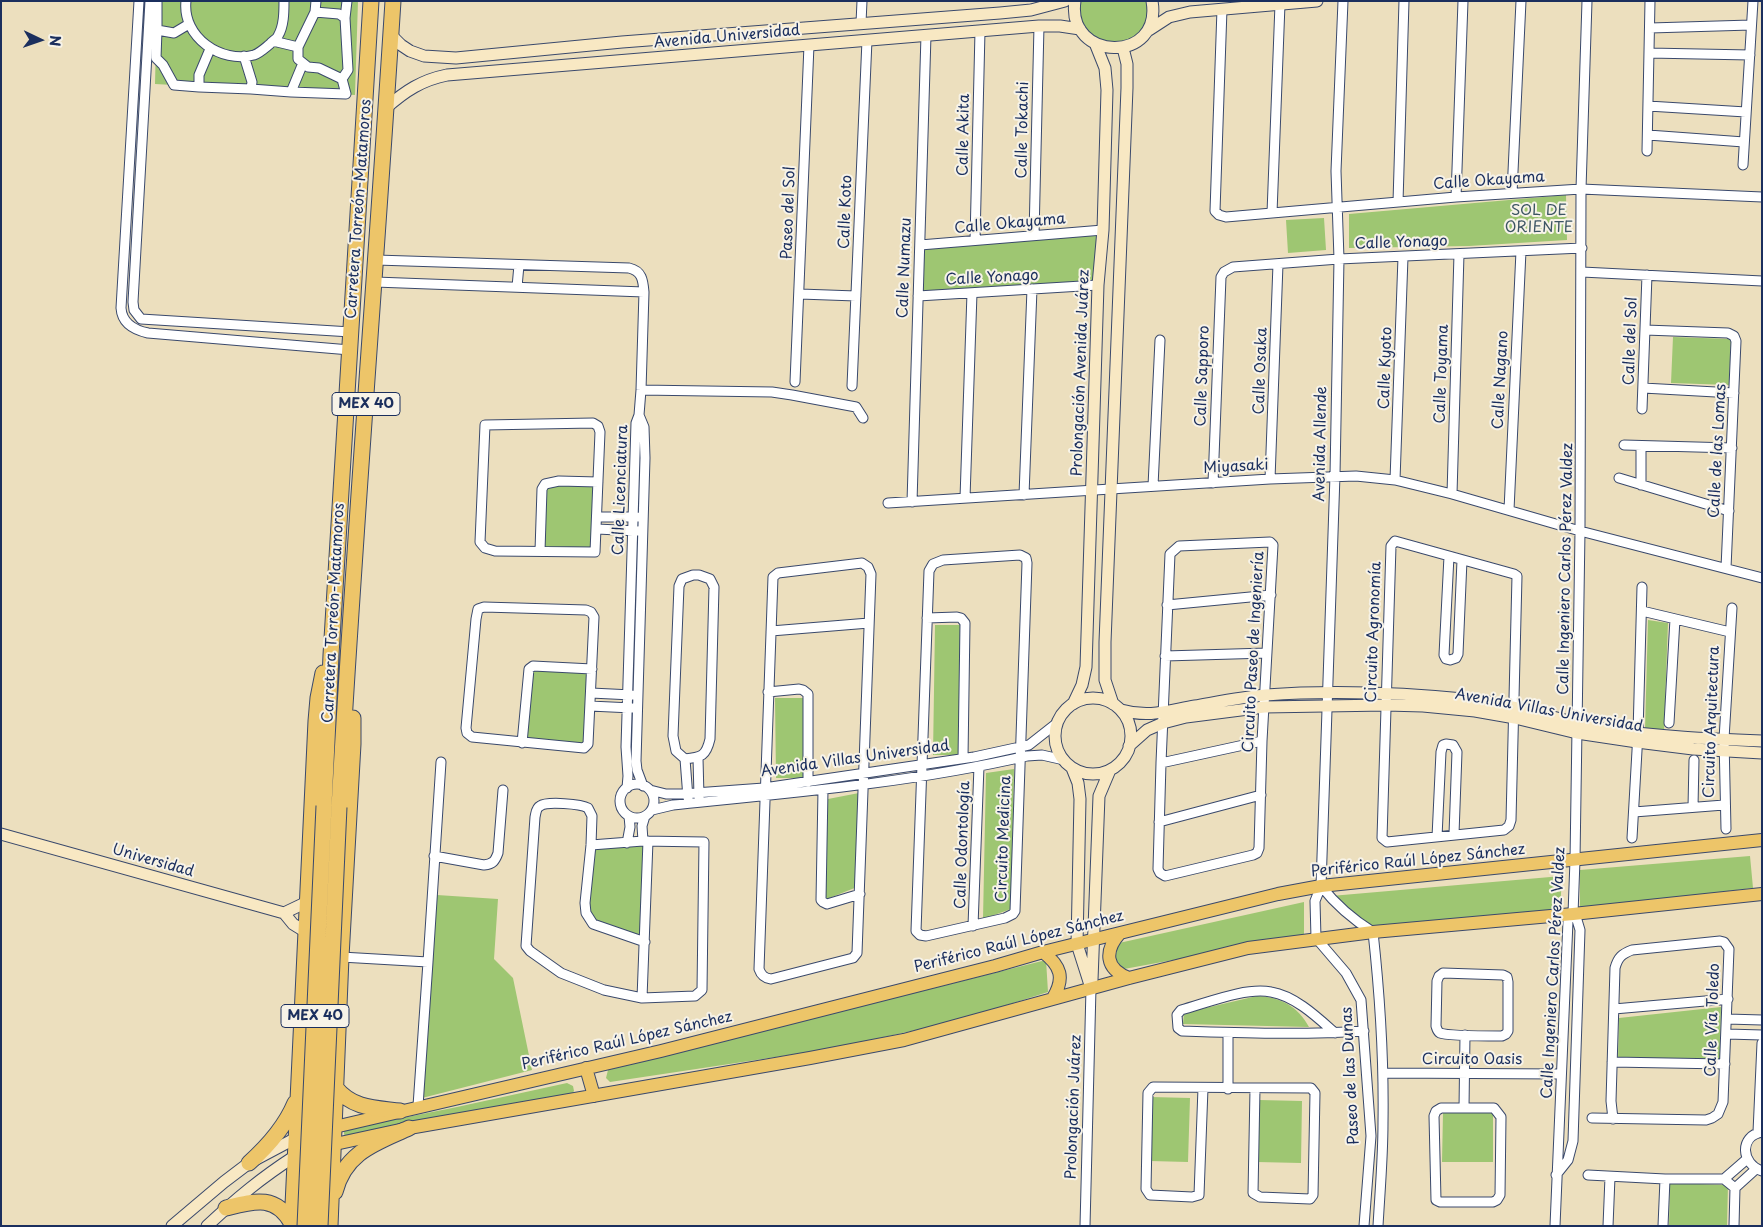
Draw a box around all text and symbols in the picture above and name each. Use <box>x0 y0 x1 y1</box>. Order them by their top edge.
north arrow <box>15 15 65 65</box>
street label: Avenida Universidad <box>653 22 801 52</box>
text: N <box>45 35 66 47</box>
street label: Calle Tokachi <box>1013 81 1033 179</box>
street label: Calle Akita <box>954 94 974 176</box>
street label: Carretera Torreón-Matamoros <box>342 98 376 320</box>
street label: Paseo del Sol <box>778 166 800 260</box>
street label: Calle Okayama <box>1433 168 1545 194</box>
street label: Calle Koto <box>836 174 856 250</box>
park label: SOL DE ORIENTE <box>1505 202 1573 237</box>
street label: Calle Okayama <box>954 210 1066 238</box>
street label: Calle Numazu <box>894 217 916 319</box>
street label: Calle Yonago <box>1354 232 1448 254</box>
street label: Calle Yonago <box>945 267 1039 289</box>
street label: Prolongación Avenida Juárez <box>1068 269 1094 477</box>
street label: Calle del Sol <box>1620 296 1642 386</box>
street label: Calle Toyama <box>1431 324 1453 424</box>
street label: Calle Sapporo <box>1192 325 1214 427</box>
street label: Calle Kyoto <box>1376 326 1396 410</box>
street label: Calle Osaka <box>1250 327 1272 415</box>
street label: Calle Nagano <box>1489 330 1513 430</box>
street label: Calle de las Lomas <box>1705 383 1731 519</box>
street label: Avenida Allende <box>1311 386 1331 502</box>
road number: MEX 40 <box>332 392 400 416</box>
street label: Calle Licenciatura <box>610 424 632 556</box>
street label: Calle Ingeniero Carlos Pérez Valdez <box>1555 443 1577 695</box>
street label: Miyasaki <box>1203 456 1269 478</box>
street label: Carretera Torreón-Matamoros <box>319 503 349 723</box>
street label: Circuito Paseo de Ingeniería <box>1240 551 1268 753</box>
street label: Circuito Agronomía <box>1363 561 1385 703</box>
street label: Circuito Arquitectura <box>1700 646 1724 798</box>
street label: Avenida Villas Universidad <box>1454 686 1644 736</box>
street label: Avenida Villas Universidad <box>760 737 950 781</box>
street label: Circuito Medicina <box>993 775 1015 903</box>
street label: Calle Odontología <box>952 781 974 909</box>
street label: Universidad <box>110 841 196 881</box>
street label: Periférico Raúl López Sánchez <box>1310 841 1526 881</box>
street label: Calle Ingeniero Carlos Pérez Valdez <box>1538 847 1570 1099</box>
street label: Periférico Raúl López Sánchez <box>912 907 1126 977</box>
street label: Calle Vía Toledo <box>1702 963 1724 1077</box>
road number: MEX 40 <box>281 1004 349 1028</box>
street label: Paseo de las Dunas <box>1338 1006 1364 1146</box>
street label: Periférico Raúl López Sánchez <box>520 1008 734 1074</box>
street label: Prolongación Juárez <box>1062 1034 1086 1180</box>
street label: Circuito Oasis <box>1422 1051 1522 1069</box>

